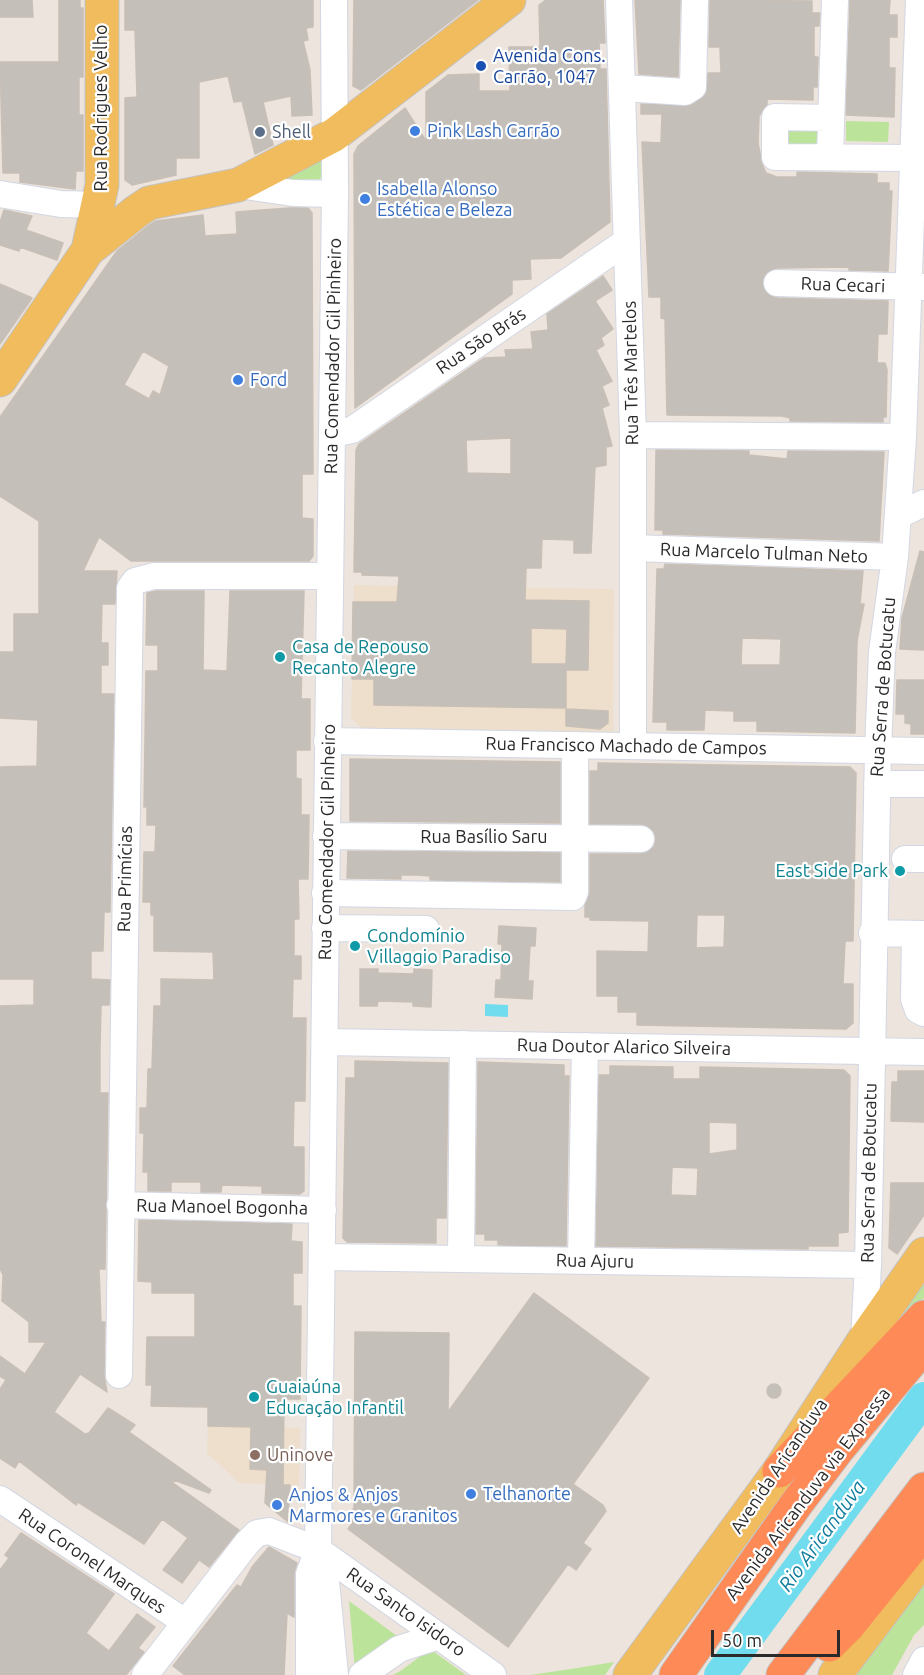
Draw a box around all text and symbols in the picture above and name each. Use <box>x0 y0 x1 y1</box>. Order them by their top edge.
street label: Rua Rodrigues Velho <box>90 24 112 192</box>
place label: Avenida Cons. Carrão, 1047 <box>493 45 606 88</box>
marker: Avenida Cons. Carrão, 1047 <box>474 59 488 73</box>
place label: Pink Lash Carrão <box>427 120 560 142</box>
place label: Shell <box>272 121 311 143</box>
marker: Pink Lash Carrão <box>408 124 422 138</box>
marker: Shell <box>253 125 267 139</box>
place label: Isabella Alonso Estética e Beleza <box>377 178 513 220</box>
marker: Isabella Alonso Estética e Beleza <box>358 192 372 206</box>
street label: Rua Comendador Gil Pinheiro <box>320 238 346 474</box>
street label: Rua Cecari <box>800 273 886 297</box>
street label: Rua Três Martelos <box>619 300 643 446</box>
street label: Rua São Brás <box>432 303 530 379</box>
place label: Ford <box>250 369 287 391</box>
marker: Ford <box>231 373 245 387</box>
street label: Rua Marcelo Tulman Neto <box>660 539 868 567</box>
street label: Rua Serra de Botucatu <box>866 596 900 778</box>
place label: Casa de Repouso Recanto Alegre <box>292 636 429 678</box>
marker: Casa de Repouso Recanto Alegre <box>273 650 287 664</box>
street label: Rua Comendador Gil Pinheiro <box>314 724 340 960</box>
street label: Rua Francisco Machado de Campos <box>485 733 767 759</box>
street label: Rua Primícias <box>113 826 137 932</box>
street label: Rua Basílio Saru <box>420 826 548 848</box>
place label: East Side Park <box>776 860 888 882</box>
marker: East Side Park <box>893 864 907 878</box>
place label: Condomínio Villaggio Paradiso <box>367 925 511 968</box>
marker: Condomínio Villaggio Paradiso <box>348 939 362 953</box>
street label: Rua Doutor Alarico Silveira <box>517 1034 731 1060</box>
street label: Rua Serra de Botucatu <box>857 1083 881 1263</box>
street label: Rua Manoel Bogonha <box>136 1195 308 1219</box>
street label: Rua Ajuru <box>556 1250 634 1272</box>
place label: Guaiaúna Educação Infantil <box>266 1376 404 1418</box>
street label: Avenida Aricanduva via Expressa <box>721 1384 895 1604</box>
marker: Guaiaúna Educação Infantil <box>247 1390 261 1404</box>
street label: Avenida Aricanduva <box>726 1394 832 1538</box>
place label: Uninove <box>267 1444 333 1466</box>
marker: Uninove <box>248 1448 262 1462</box>
water label: Rio Aricanduva <box>774 1476 870 1596</box>
place label: Telhanorte <box>483 1483 571 1505</box>
place label: Anjos & Anjos Marmores e Granitos <box>289 1484 458 1526</box>
marker: Telhanorte <box>464 1487 478 1501</box>
marker: Anjos & Anjos Marmores e Granitos <box>270 1498 284 1512</box>
street label: Rua Coronel Marques <box>14 1504 170 1618</box>
street label: Rua Santo Isidoro <box>342 1563 470 1661</box>
scale bar <box>714 1618 843 1656</box>
text: 50 m <box>722 1630 762 1650</box>

